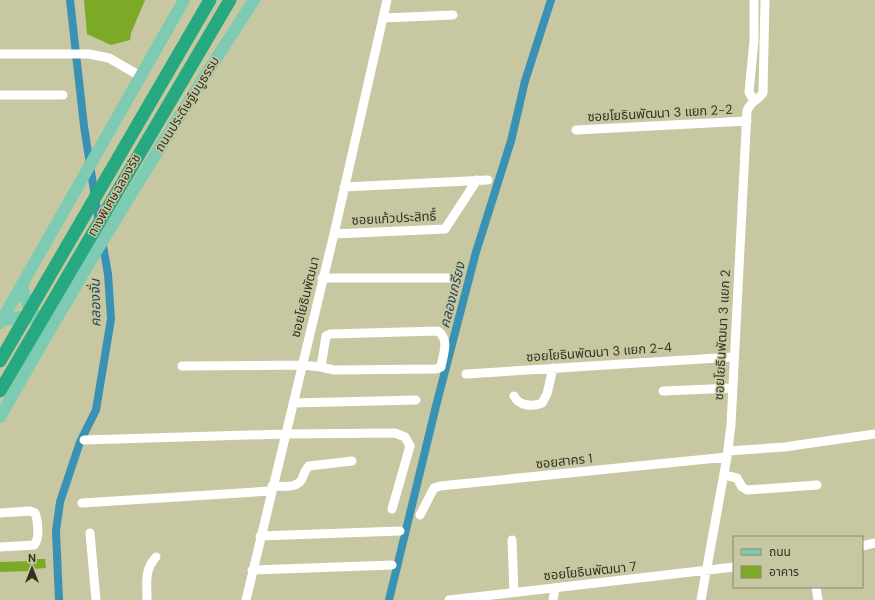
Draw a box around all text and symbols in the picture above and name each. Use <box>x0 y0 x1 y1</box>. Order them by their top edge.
street label: ถนนประดิษฐ์มนูธรรม <box>151 53 223 155</box>
street label: ซอยโยธินพัฒนา 3 แยก 2-2 <box>587 101 733 125</box>
street label: ทางพิเศษฉลองรัช <box>83 151 145 239</box>
street label: ซอยแก้วประสิทธื์ <box>351 207 437 229</box>
street label: ซอยโยธินพัฒนา <box>287 255 323 339</box>
water label: คลองเกรียง <box>435 259 469 330</box>
street label: ซอยโยธินพัฒนา 3 แยก 2 <box>710 269 734 401</box>
water label: คลองจั่น <box>85 277 104 327</box>
street label: ซอยโยธินพัฒนา 3 แยก 2-4 <box>526 338 672 366</box>
street label: ซอยสาคร 1 <box>535 450 593 472</box>
legend <box>733 536 863 588</box>
text: ถนน <box>769 544 791 560</box>
north arrow <box>12 548 52 588</box>
text: N <box>28 551 36 565</box>
street label: ซอยโยธินพัฒนา 7 <box>543 558 637 584</box>
text: อาคาร <box>769 564 799 580</box>

